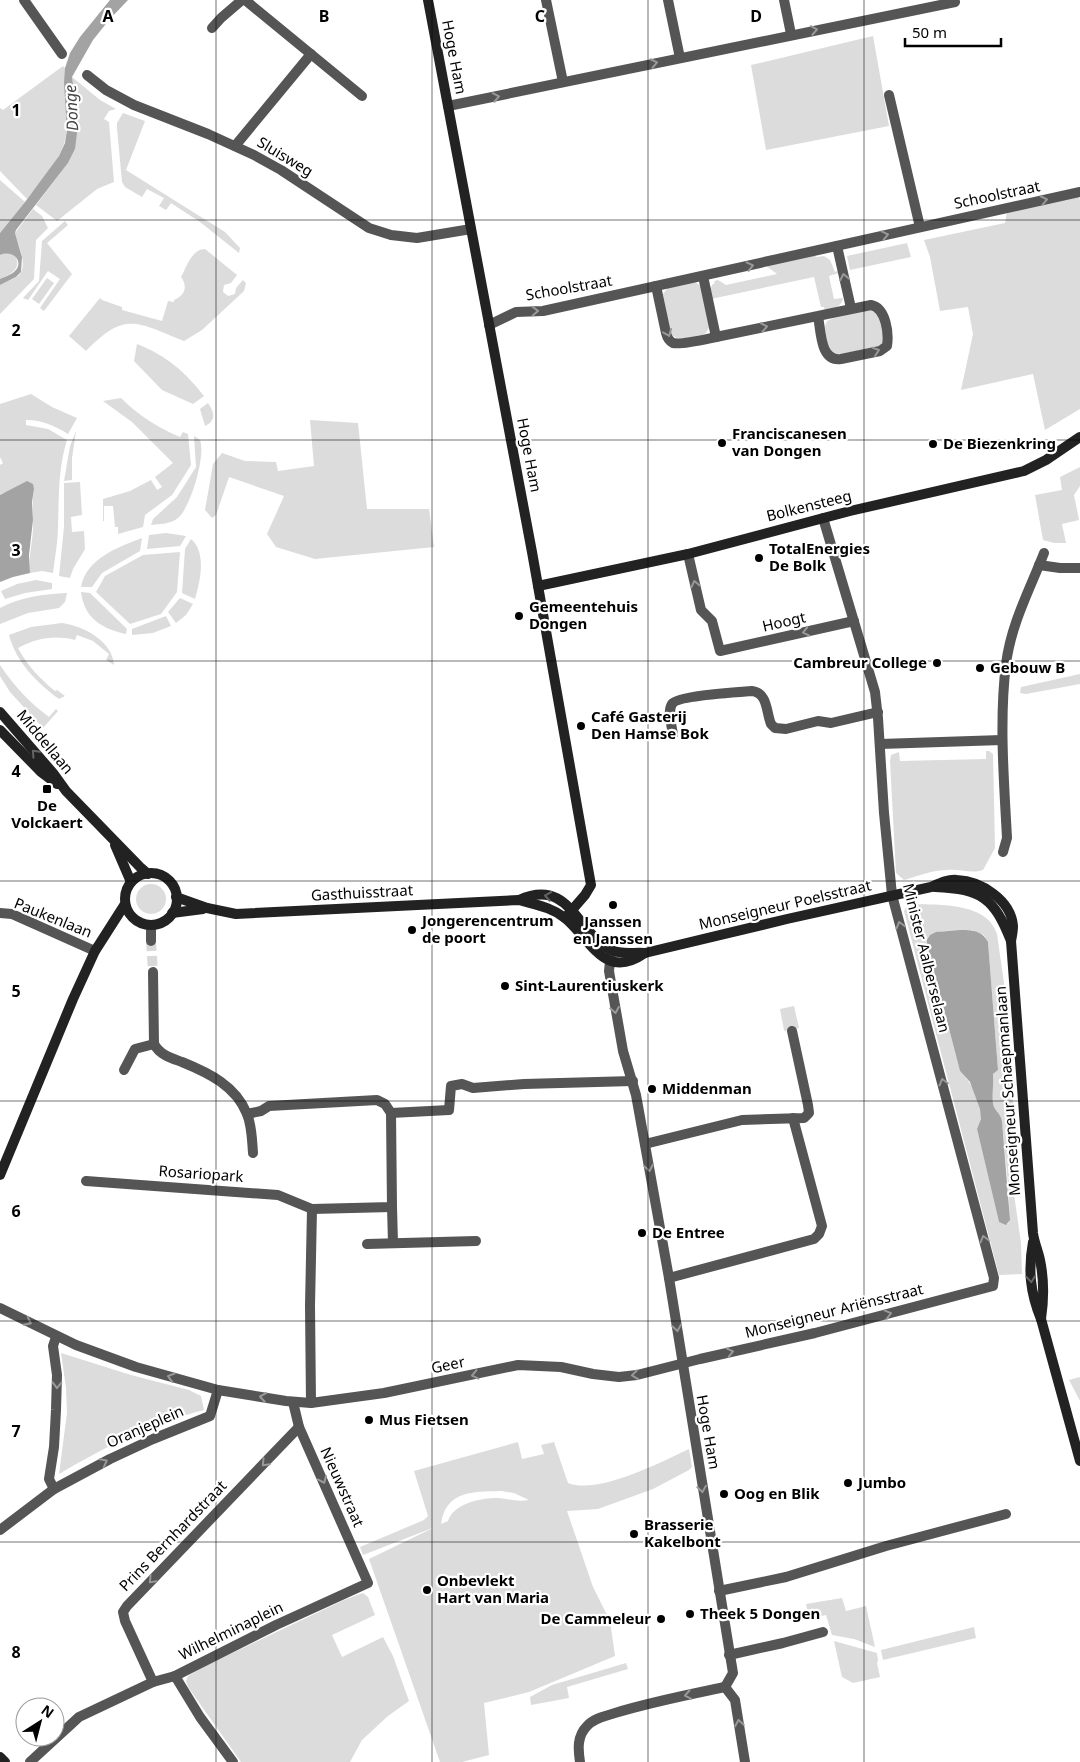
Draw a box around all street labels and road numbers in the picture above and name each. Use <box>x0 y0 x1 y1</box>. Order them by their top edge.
street label: Hoge Ham <box>438 18 472 96</box>
street label: Sluisweg <box>254 132 317 181</box>
street label: Schoolstraat <box>952 175 1042 213</box>
street label: Schoolstraat <box>524 269 614 304</box>
street label: Hoge Ham <box>513 416 547 494</box>
street label: Bolkensteeg <box>764 485 853 525</box>
street label: Hoogt <box>760 606 808 636</box>
street label: Middellaan <box>13 705 79 778</box>
street label: Monseigneur Poelsstraat <box>697 874 873 934</box>
street label: Gasthuisstraat <box>310 879 414 905</box>
street label: Minister Aalberselaan <box>899 881 955 1034</box>
street label: Paukenlaan <box>11 892 95 942</box>
street label: Monseigneur Schaepmanlaan <box>990 985 1024 1197</box>
street label: Rosariopark <box>158 1160 244 1186</box>
street label: Monseigneur Ariënsstraat <box>743 1278 926 1342</box>
street label: Geer <box>429 1351 467 1377</box>
street label: Hoge Ham <box>693 1393 725 1471</box>
street label: Oranjeplein <box>103 1400 186 1452</box>
street label: Nieuwstraat <box>316 1443 370 1530</box>
street label: Prins Bernhardstraat <box>114 1475 231 1595</box>
street label: Wilhelminaplein <box>175 1596 286 1664</box>

